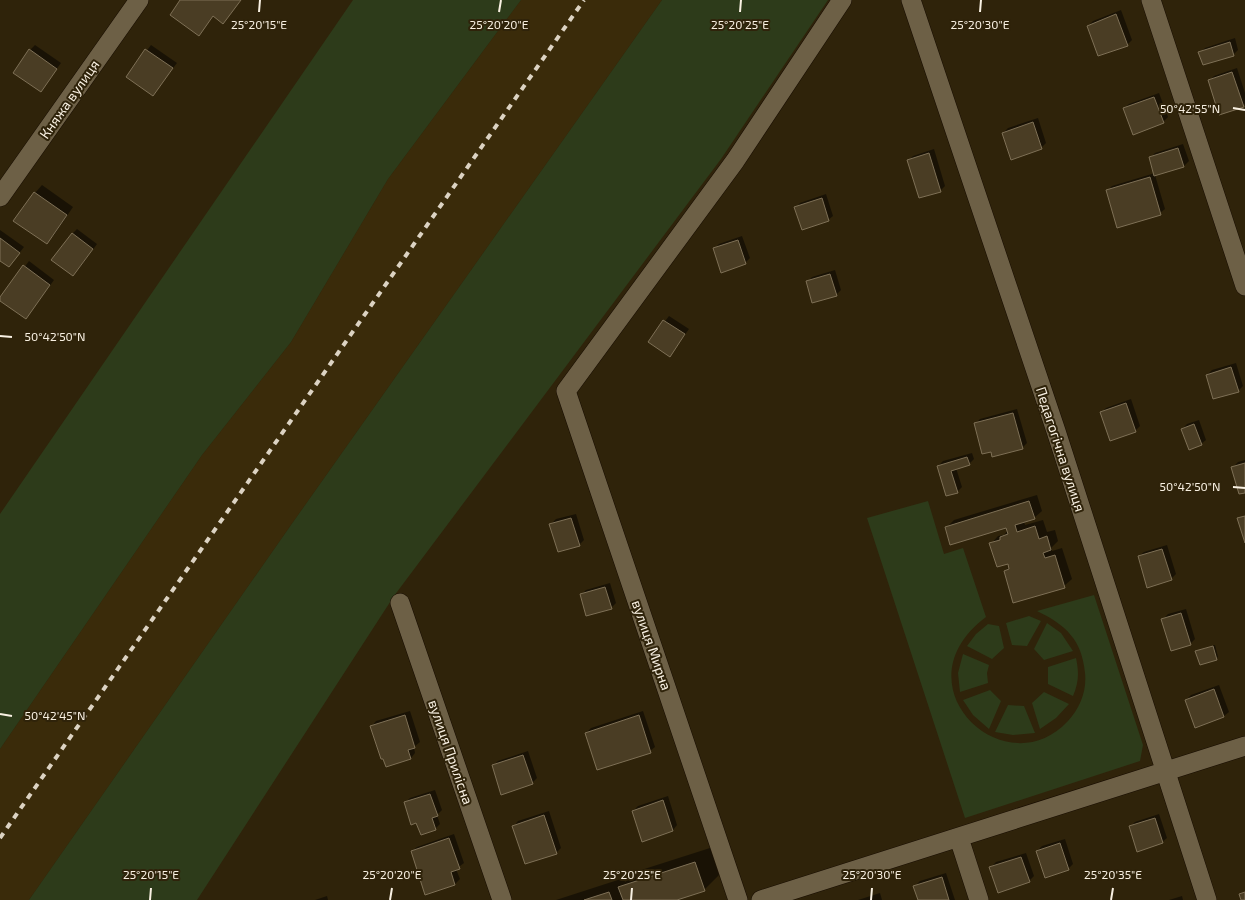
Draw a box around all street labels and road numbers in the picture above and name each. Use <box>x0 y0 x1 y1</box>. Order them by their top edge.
street label: Княжа вулиця <box>35 56 103 142</box>
street label: Педагогічна вулиця <box>1033 384 1089 514</box>
street label: вулиця Мирна <box>629 598 675 692</box>
street label: вулиця Прилісна <box>425 697 477 807</box>

